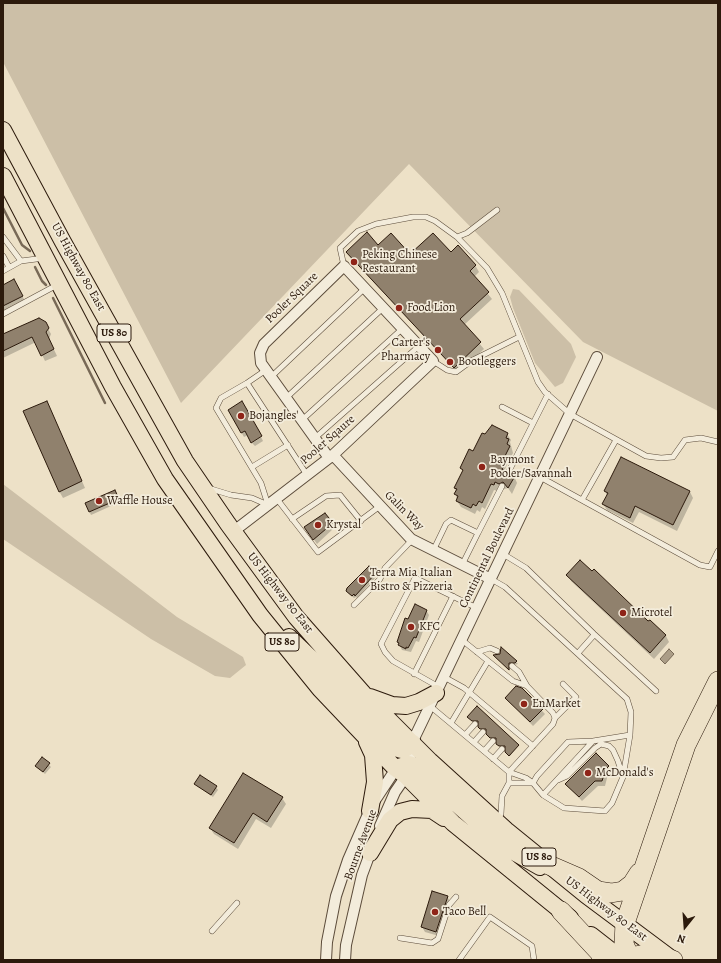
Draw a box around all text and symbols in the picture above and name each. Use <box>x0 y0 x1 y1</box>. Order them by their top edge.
street label: US Highway 80 East <box>48 220 108 314</box>
place label: Peking Chinese Restaurant <box>362 248 437 276</box>
marker: Peking Chinese Restaurant <box>349 257 359 267</box>
street label: Pooler Square <box>263 269 321 327</box>
place label: Food Lion <box>407 301 455 315</box>
marker: Food Lion <box>394 303 404 313</box>
road number: US 80 <box>97 324 131 342</box>
place label: Carter's Pharmacy <box>381 336 430 364</box>
marker: Carter's Pharmacy <box>433 345 443 355</box>
place label: Bootleggers <box>458 355 516 369</box>
marker: Bootleggers <box>445 357 455 367</box>
place label: Bojangles' <box>249 409 298 423</box>
marker: Bojangles' <box>236 411 246 421</box>
street label: Pooler Sqaure <box>298 412 358 468</box>
place label: Baymont Pooler/Savannah <box>490 453 572 481</box>
marker: Baymont Pooler/Savannah <box>477 462 487 472</box>
street label: Galin Way <box>381 488 427 534</box>
place label: Waffle House <box>107 494 173 508</box>
marker: Waffle House <box>94 496 104 506</box>
street label: Continental Boulevard <box>456 505 518 611</box>
place label: Krystal <box>326 518 361 532</box>
marker: Krystal <box>313 520 323 530</box>
street label: US Highway 80 East <box>244 550 316 636</box>
place label: Terra Mia Italian Bistro & Pizzeria <box>370 566 453 594</box>
marker: Terra Mia Italian Bistro & Pizzeria <box>357 575 367 585</box>
place label: Microtel <box>631 606 672 620</box>
marker: Microtel <box>618 608 628 618</box>
place label: KFC <box>419 620 440 634</box>
marker: KFC <box>406 622 416 632</box>
road number: US 80 <box>265 633 299 651</box>
place label: EnMarket <box>532 697 581 711</box>
marker: EnMarket <box>519 699 529 709</box>
place label: McDonald's <box>596 766 654 780</box>
marker: McDonald's <box>583 768 593 778</box>
street label: Bourne Avenue <box>342 808 380 882</box>
road number: US 80 <box>522 848 556 866</box>
street label: US Highway 80 East <box>562 874 650 944</box>
place label: Taco Bell <box>443 905 486 919</box>
marker: Taco Bell <box>430 907 440 917</box>
north arrow <box>665 907 705 947</box>
text: N <box>675 931 687 947</box>

